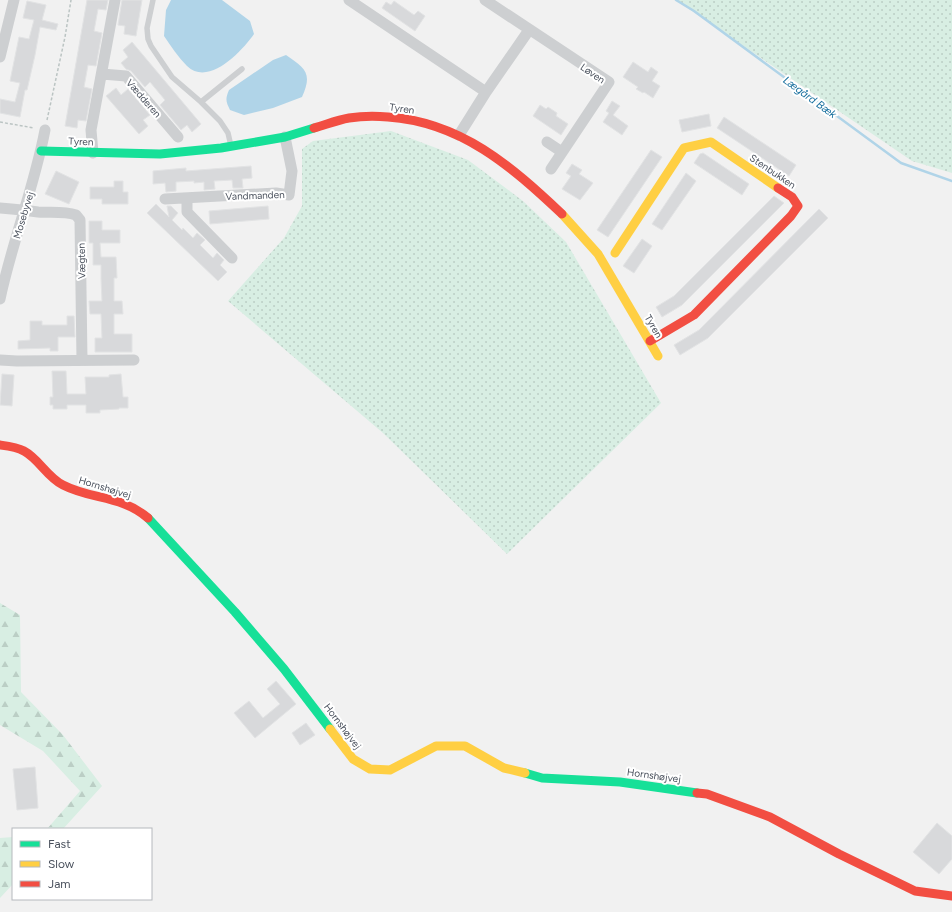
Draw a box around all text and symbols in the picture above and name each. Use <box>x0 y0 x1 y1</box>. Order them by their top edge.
street label: Løven <box>578 60 608 87</box>
water label: Lægård Bæk <box>780 74 840 122</box>
street label: Vædderen <box>123 76 164 121</box>
street label: Tyren <box>389 100 416 117</box>
street label: Tyren <box>68 135 94 148</box>
street label: Stenbukken <box>747 151 799 192</box>
street label: Vandmanden <box>225 188 285 203</box>
street label: Mosebyvej <box>10 190 37 240</box>
street label: Vægten <box>75 242 88 279</box>
street label: Tyren <box>642 312 666 341</box>
street label: Hornshøjvej <box>77 473 133 502</box>
street label: Hornshøjvej <box>321 701 364 752</box>
street label: Hornshøjvej <box>626 765 682 786</box>
legend <box>12 828 152 900</box>
text: Fast <box>48 837 71 851</box>
text: Slow <box>48 857 75 871</box>
text: Jam <box>48 877 71 891</box>

